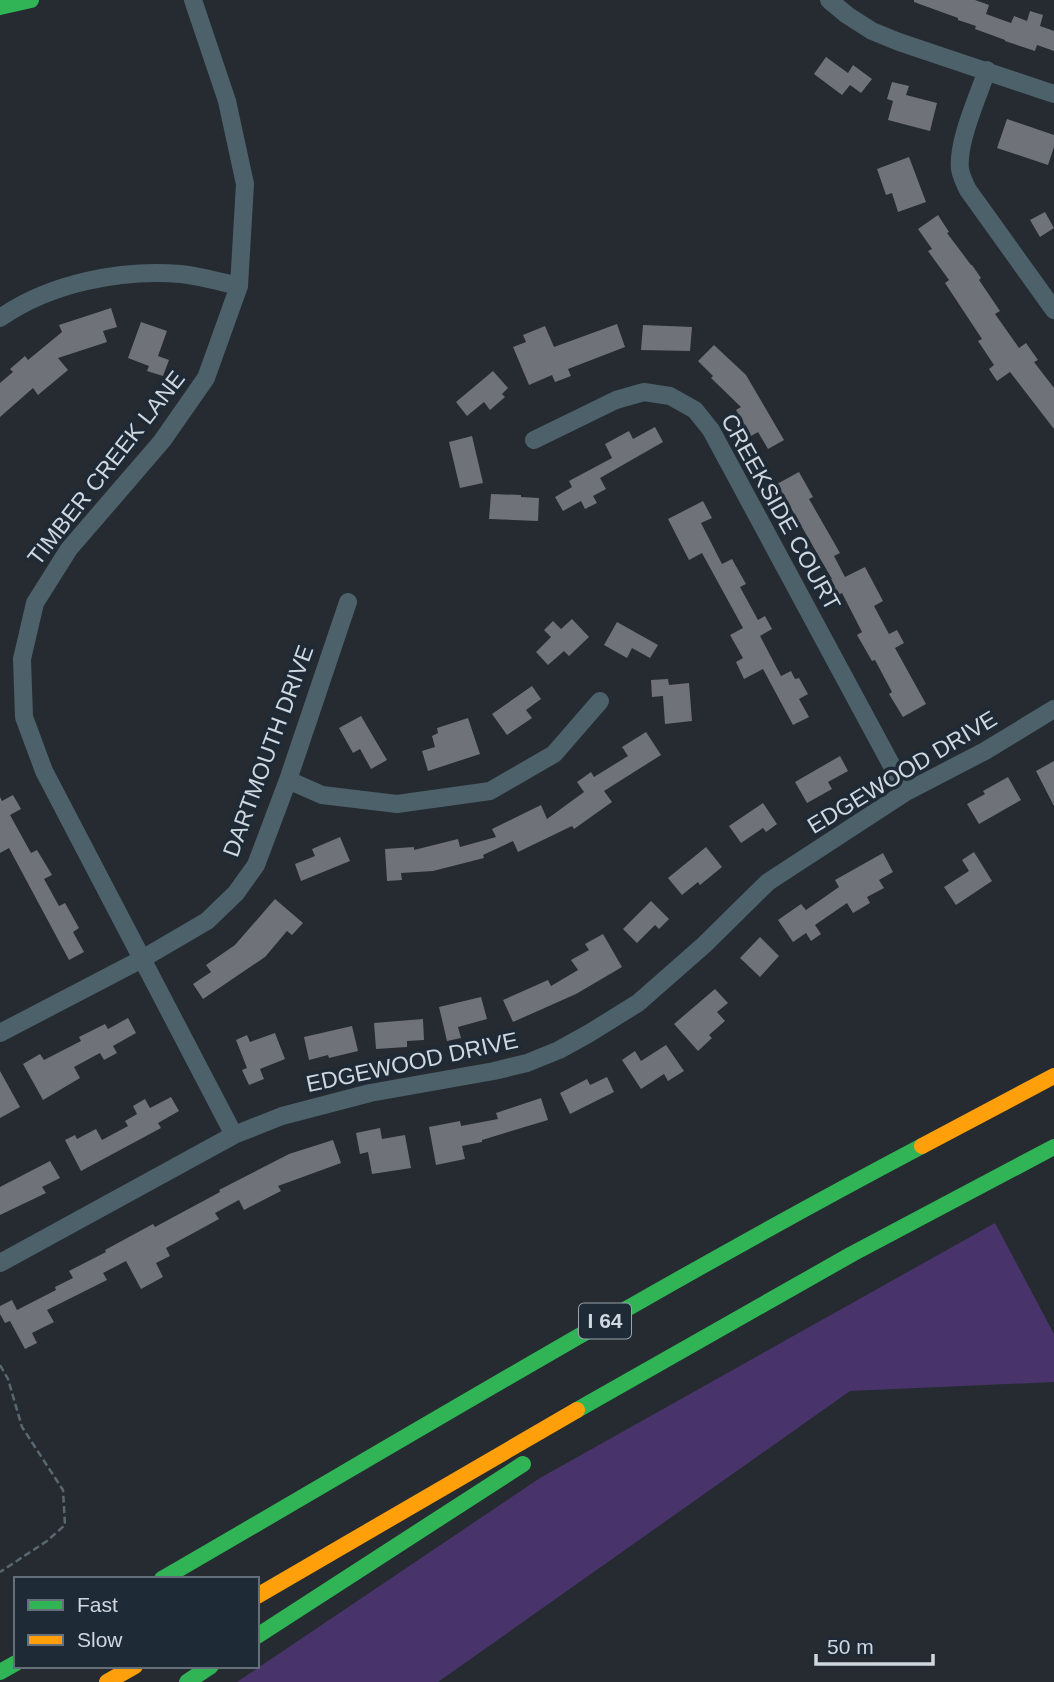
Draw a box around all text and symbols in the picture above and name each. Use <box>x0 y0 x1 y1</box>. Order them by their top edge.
street label: TIMBER CREEK LANE <box>22 366 190 570</box>
street label: CREEKSIDE COURT <box>716 409 846 615</box>
street label: DARTMOUTH DRIVE <box>218 642 318 860</box>
street label: EDGEWOOD DRIVE <box>803 705 1001 839</box>
street label: EDGEWOOD DRIVE <box>304 1027 520 1097</box>
road number: I 64 <box>579 1304 631 1338</box>
legend <box>14 1577 259 1668</box>
text: Fast <box>77 1593 118 1616</box>
scale bar <box>816 1622 933 1666</box>
text: Slow <box>77 1628 123 1651</box>
text: 50 m <box>827 1635 874 1658</box>

